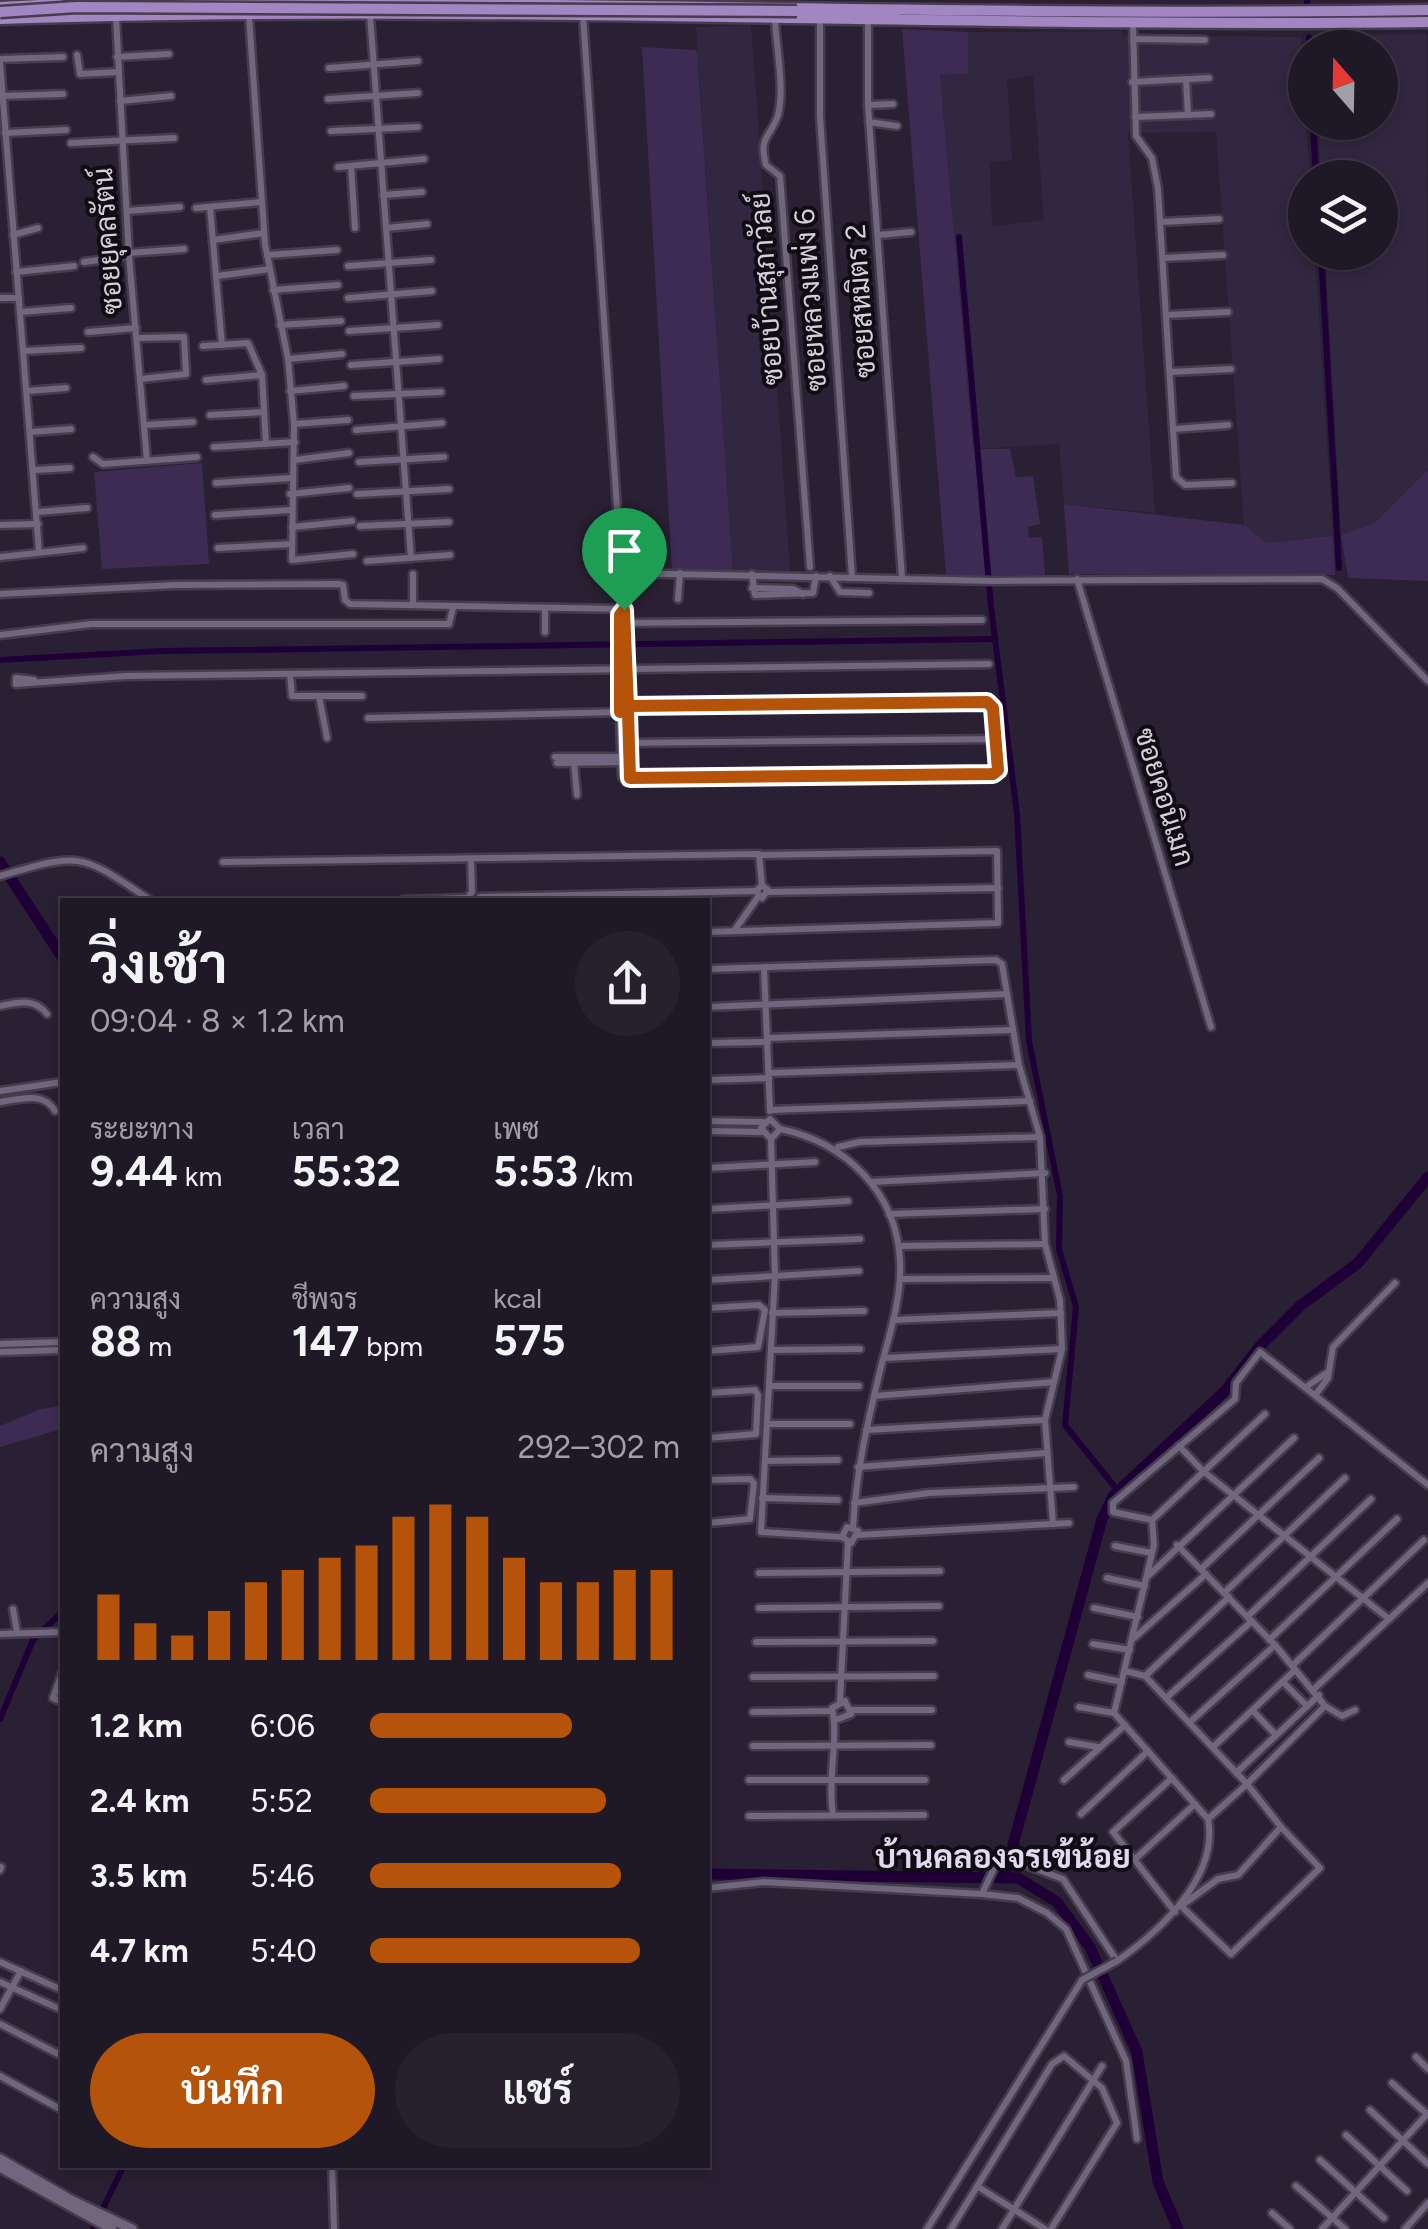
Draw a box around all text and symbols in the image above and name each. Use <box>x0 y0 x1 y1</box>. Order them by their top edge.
north arrow <box>1288 30 1398 140</box>
map controls <box>1288 30 1398 270</box>
button: layers <box>1288 160 1398 270</box>
street label: ซอยยุคลรัตน์ <box>83 166 132 316</box>
street label: ซอยบ้านสุภาวัลย์ <box>740 191 793 387</box>
street label: ซอยหลวงแพ่ง 6 <box>787 208 833 392</box>
street label: ซอยสหมิตร 2 <box>838 223 882 379</box>
pin <box>582 508 667 611</box>
icon: arrive <box>597 523 652 578</box>
street label: ซอยคอนิเมก <box>1128 724 1202 870</box>
text: วิ่งเช้า <box>90 931 228 997</box>
button: share <box>575 931 680 1036</box>
text: 09:04 · 8 × 1.2 km <box>90 1002 345 1040</box>
text: ระยะทาง <box>90 1112 194 1146</box>
text: เวลา <box>292 1112 345 1146</box>
text: เพซ <box>493 1112 539 1146</box>
text: 9.44 <box>90 1146 178 1197</box>
text: 55:32 <box>292 1146 401 1197</box>
text: 5:53 <box>493 1146 578 1197</box>
text: km <box>178 1159 222 1193</box>
text: /km <box>578 1159 633 1193</box>
text: kcal <box>493 1281 542 1315</box>
text: ความสูง <box>90 1282 181 1316</box>
text: ชีพจร <box>292 1282 358 1316</box>
text: 575 <box>493 1315 565 1366</box>
text: 88 <box>90 1316 141 1367</box>
text: 147 <box>292 1316 359 1367</box>
text: m <box>141 1329 172 1363</box>
text: bpm <box>359 1329 423 1363</box>
text: 292–302 m <box>518 1428 680 1466</box>
text: ความสูง <box>90 1432 194 1470</box>
text: 1.2 km <box>90 1707 183 1745</box>
text: 6:06 <box>250 1707 315 1745</box>
text: 2.4 km <box>90 1782 189 1820</box>
text: 5:52 <box>250 1782 313 1820</box>
district label: บ้านคลองจรเข้น้อย <box>875 1837 1131 1876</box>
text: 3.5 km <box>90 1857 187 1895</box>
text: 5:46 <box>250 1857 314 1895</box>
text: 4.7 km <box>90 1932 189 1970</box>
text: 5:40 <box>250 1932 317 1970</box>
button: บันทึก <box>90 2033 375 2148</box>
button: แชร์ <box>395 2033 680 2148</box>

